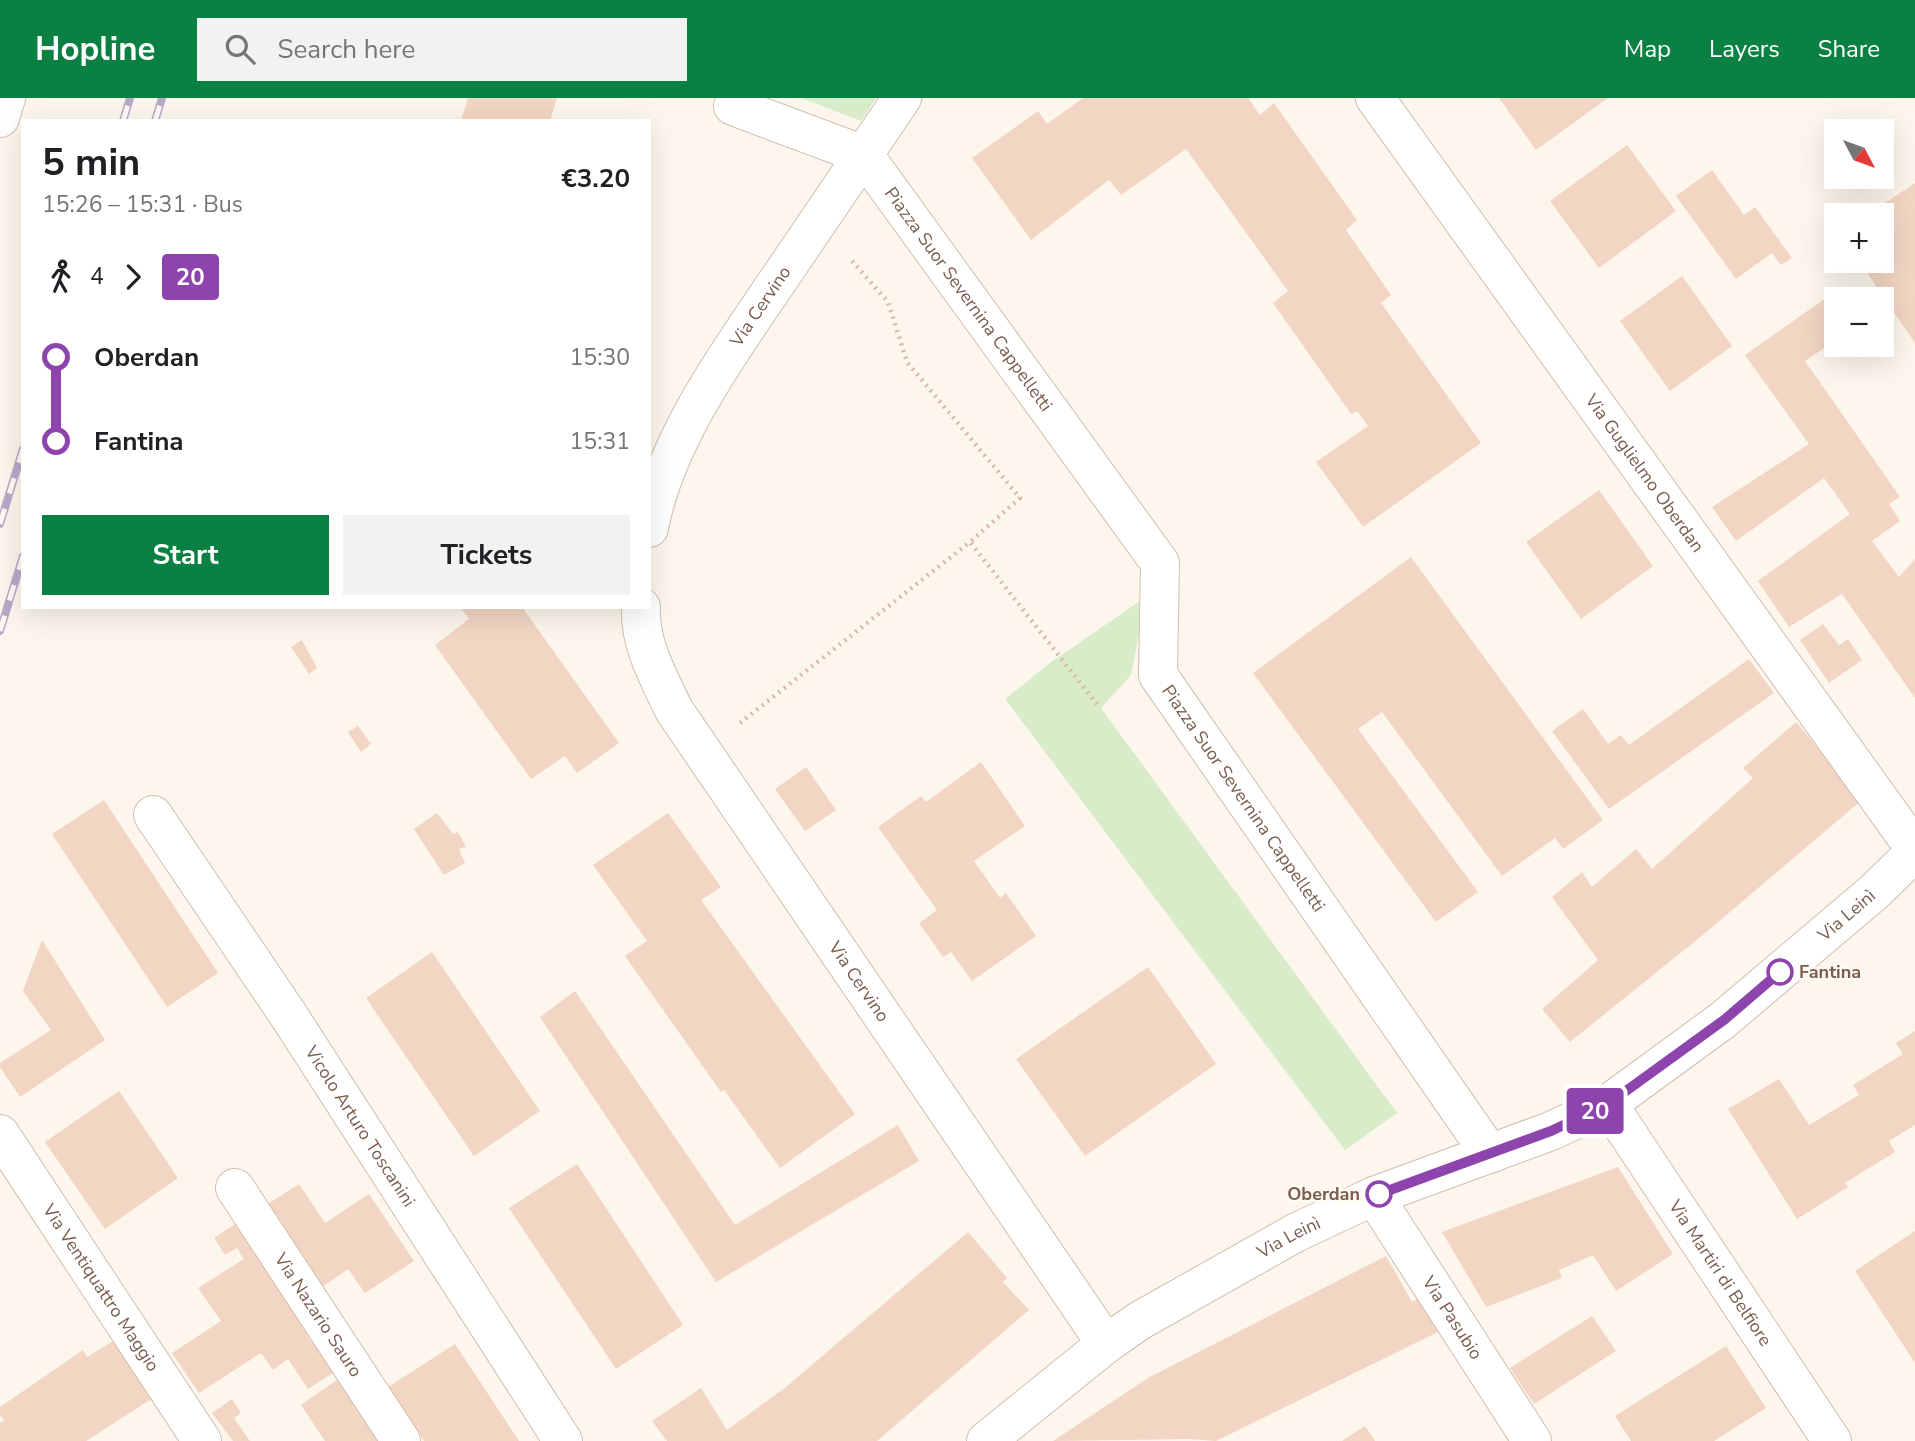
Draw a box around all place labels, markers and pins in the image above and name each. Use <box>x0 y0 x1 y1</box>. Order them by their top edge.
marker: Fantina <box>1767 959 1793 985</box>
place label: Fantina <box>1799 960 1861 984</box>
marker: Oberdan <box>1366 1181 1392 1207</box>
place label: Oberdan <box>1287 1182 1360 1206</box>

